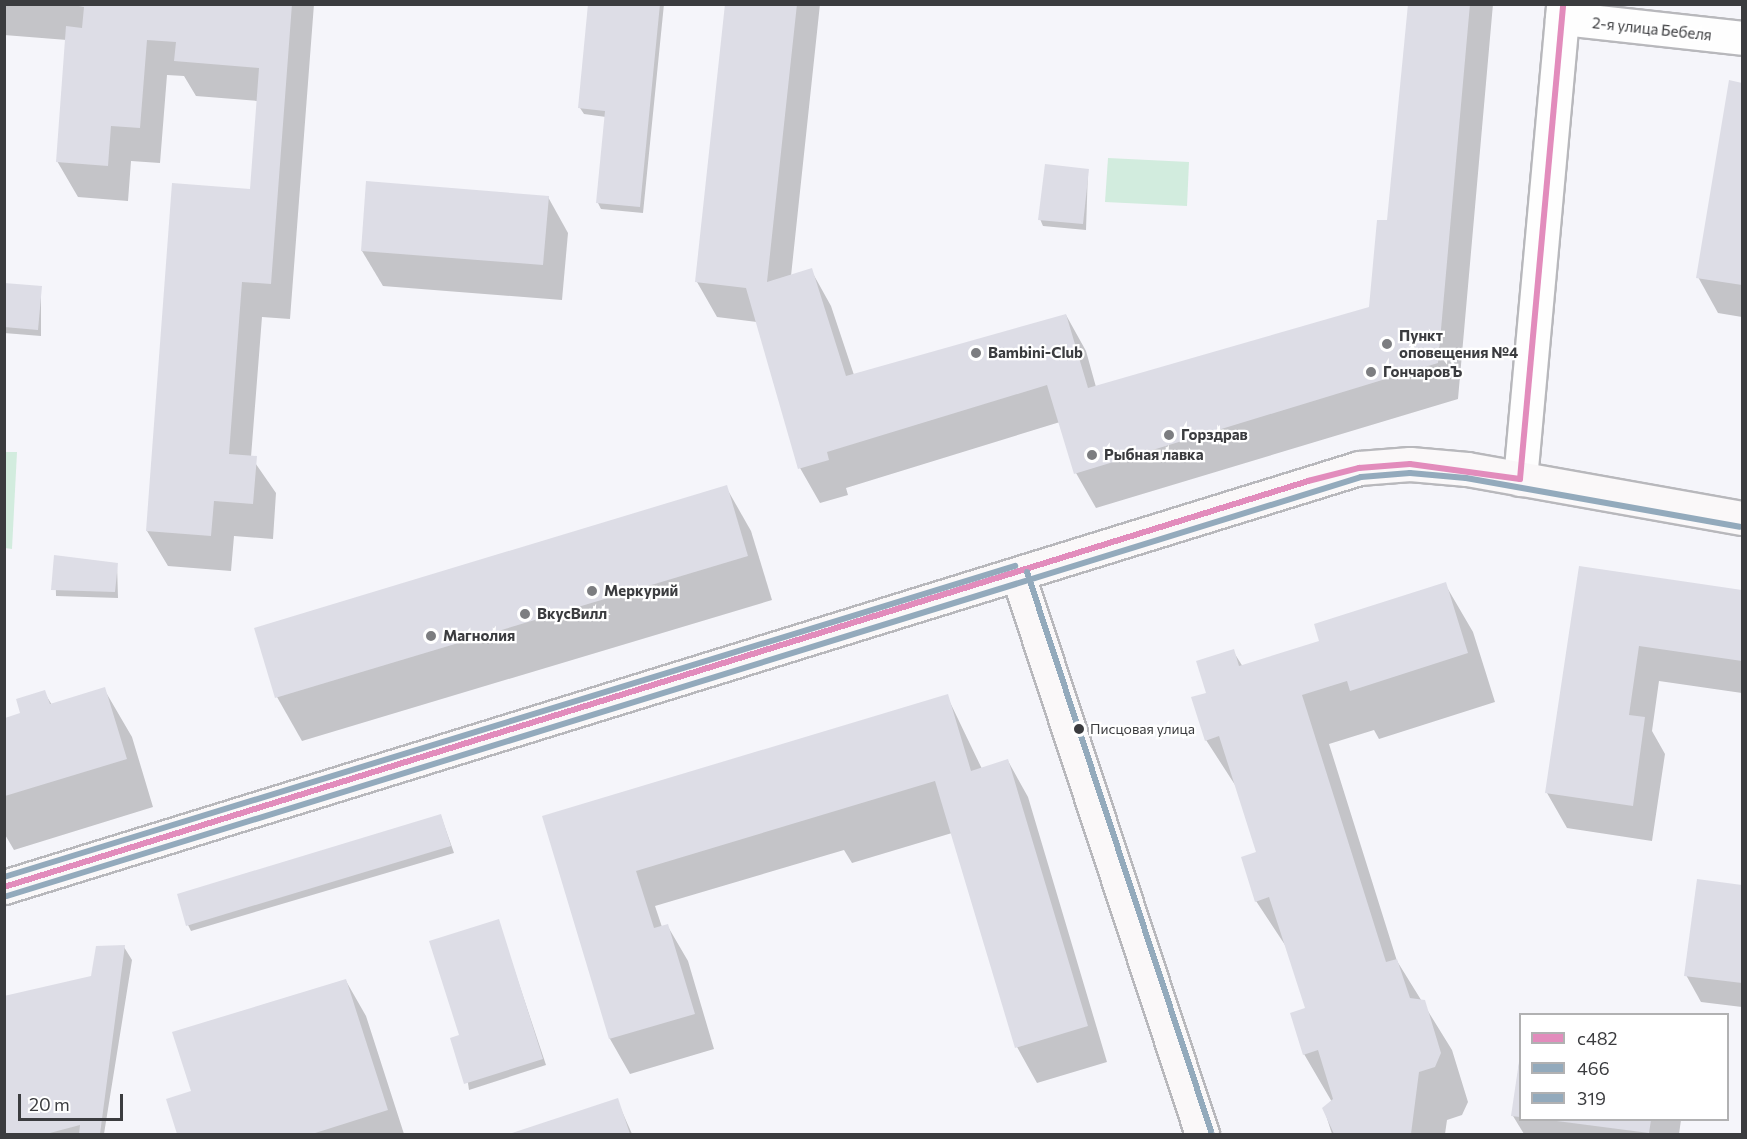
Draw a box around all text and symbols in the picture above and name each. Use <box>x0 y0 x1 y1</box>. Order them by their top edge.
street label: 2-я улица Бебеля <box>1591 14 1713 44</box>
place label: Пункт оповещения №4 <box>1399 326 1518 361</box>
marker: Пункт оповещения №4 <box>1380 337 1394 351</box>
place label: Bambini-Club <box>988 344 1083 362</box>
marker: Bambini-Club <box>969 346 983 360</box>
place label: ГончаровЪ <box>1383 363 1462 381</box>
marker: ГончаровЪ <box>1364 365 1378 379</box>
place label: Горздрав <box>1181 426 1248 444</box>
marker: Горздрав <box>1162 428 1176 442</box>
place label: Рыбная лавка <box>1104 446 1203 464</box>
marker: Рыбная лавка <box>1085 448 1099 462</box>
place label: Меркурий <box>604 582 678 600</box>
marker: Меркурий <box>585 584 599 598</box>
place label: ВкусВилл <box>537 605 607 623</box>
marker: ВкусВилл <box>518 607 532 621</box>
place label: Магнолия <box>443 627 515 645</box>
marker: Магнолия <box>424 629 438 643</box>
place label: Писцовая улица <box>1090 721 1195 737</box>
marker: Писцовая улица <box>1073 723 1085 735</box>
legend <box>1519 1013 1729 1121</box>
text: с482 <box>1577 1027 1618 1049</box>
text: 466 <box>1577 1057 1610 1079</box>
scale bar <box>21 1082 126 1120</box>
text: 319 <box>1577 1087 1606 1109</box>
text: 20 m <box>29 1093 70 1115</box>

